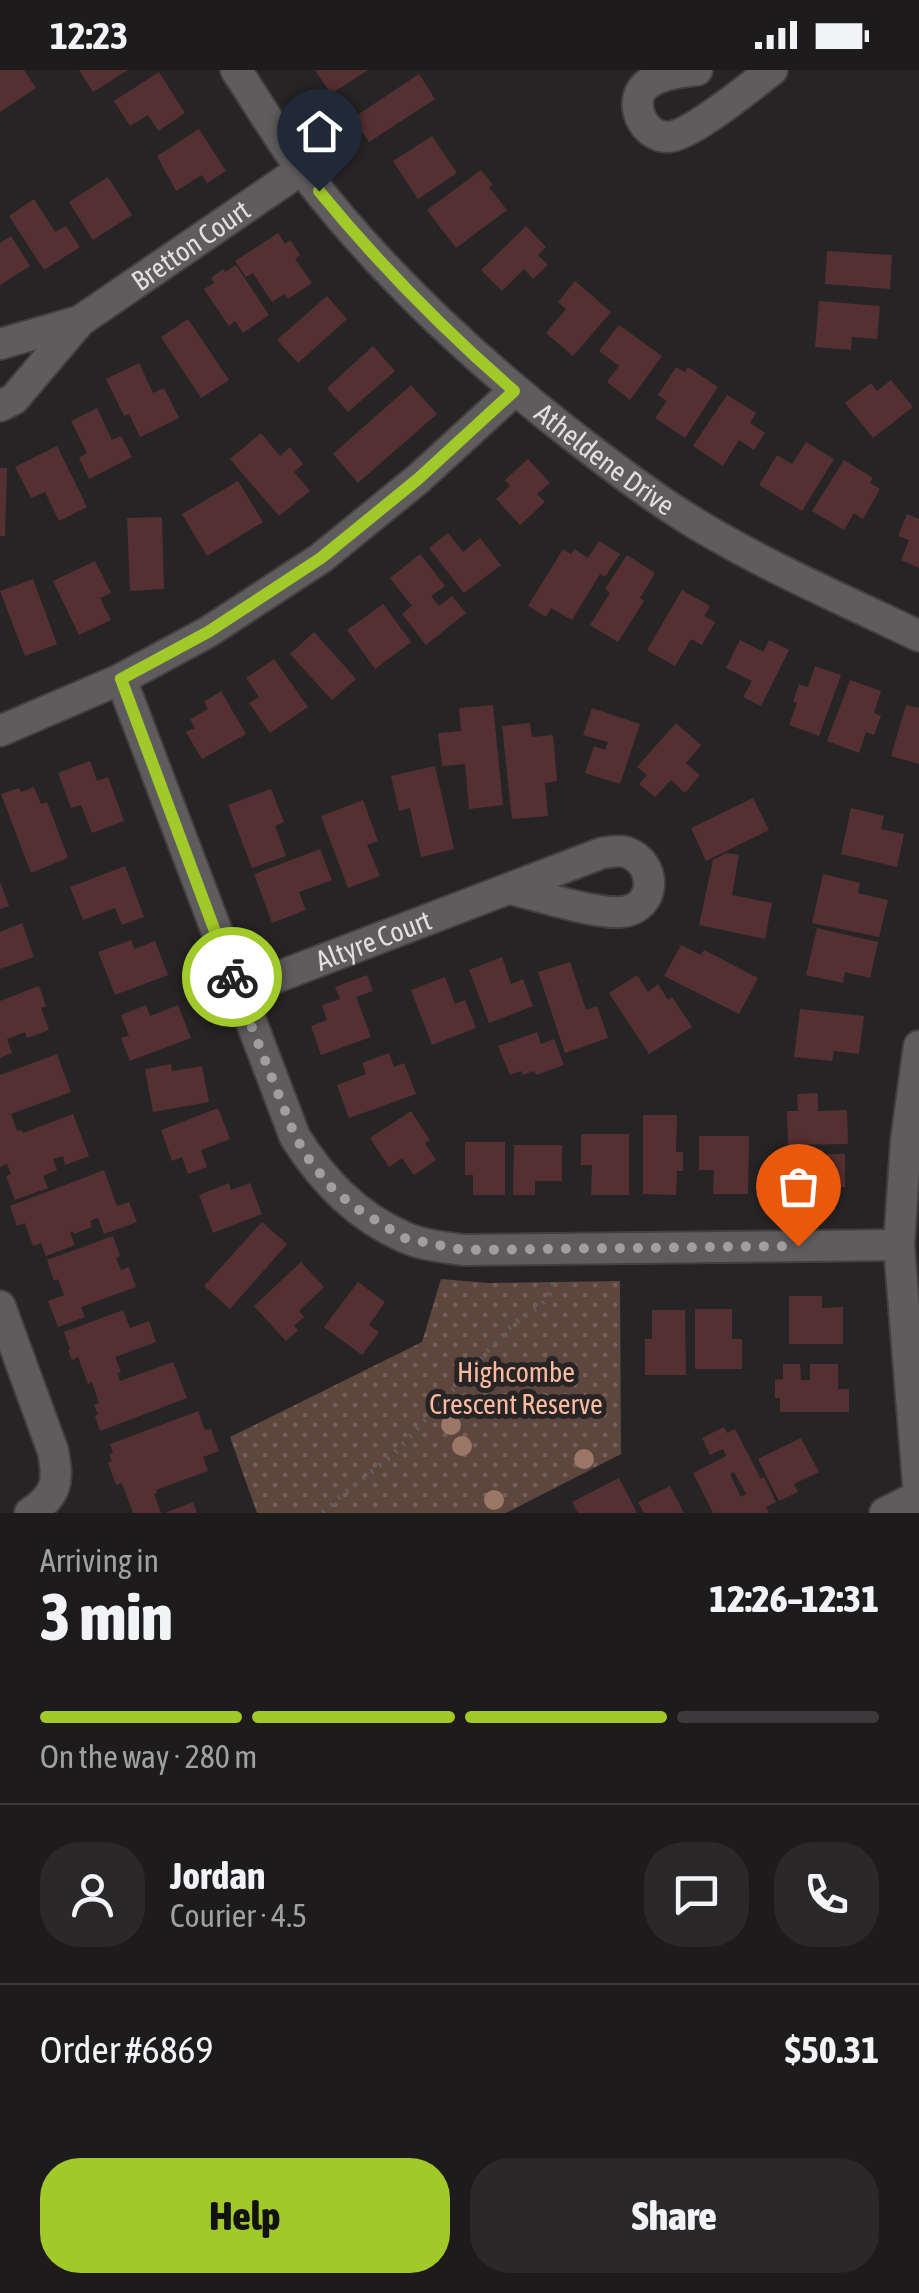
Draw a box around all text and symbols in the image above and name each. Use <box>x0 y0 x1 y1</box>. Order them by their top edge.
text: 12:23 <box>50 14 128 57</box>
pin <box>277 89 362 192</box>
icon: home <box>292 104 347 159</box>
street label: Bretton Court <box>126 194 256 297</box>
street label: Atheldene Drive <box>529 397 681 522</box>
street label: Altyre Court <box>311 904 436 977</box>
courier <box>182 927 282 1027</box>
icon: bike <box>205 950 260 1005</box>
pin <box>756 1144 841 1247</box>
icon: bag <box>771 1159 826 1214</box>
park label: Highcombe Crescent Reserve <box>429 1356 603 1420</box>
text: Arriving in <box>40 1542 159 1579</box>
text: 12:26–12:31 <box>709 1577 879 1620</box>
text: 3 min <box>40 1579 173 1654</box>
text: On the way · 280 m <box>40 1738 257 1775</box>
button: person <box>40 1842 145 1947</box>
button: chat <box>644 1842 749 1947</box>
button: phone <box>774 1842 879 1947</box>
text: Jordan <box>170 1854 265 1897</box>
text: Courier · 4.5 <box>170 1897 307 1934</box>
text: Order #6869 <box>40 2028 213 2071</box>
text: $50.31 <box>785 2028 879 2071</box>
button: Help <box>40 2158 450 2273</box>
button: Share <box>470 2158 879 2273</box>

